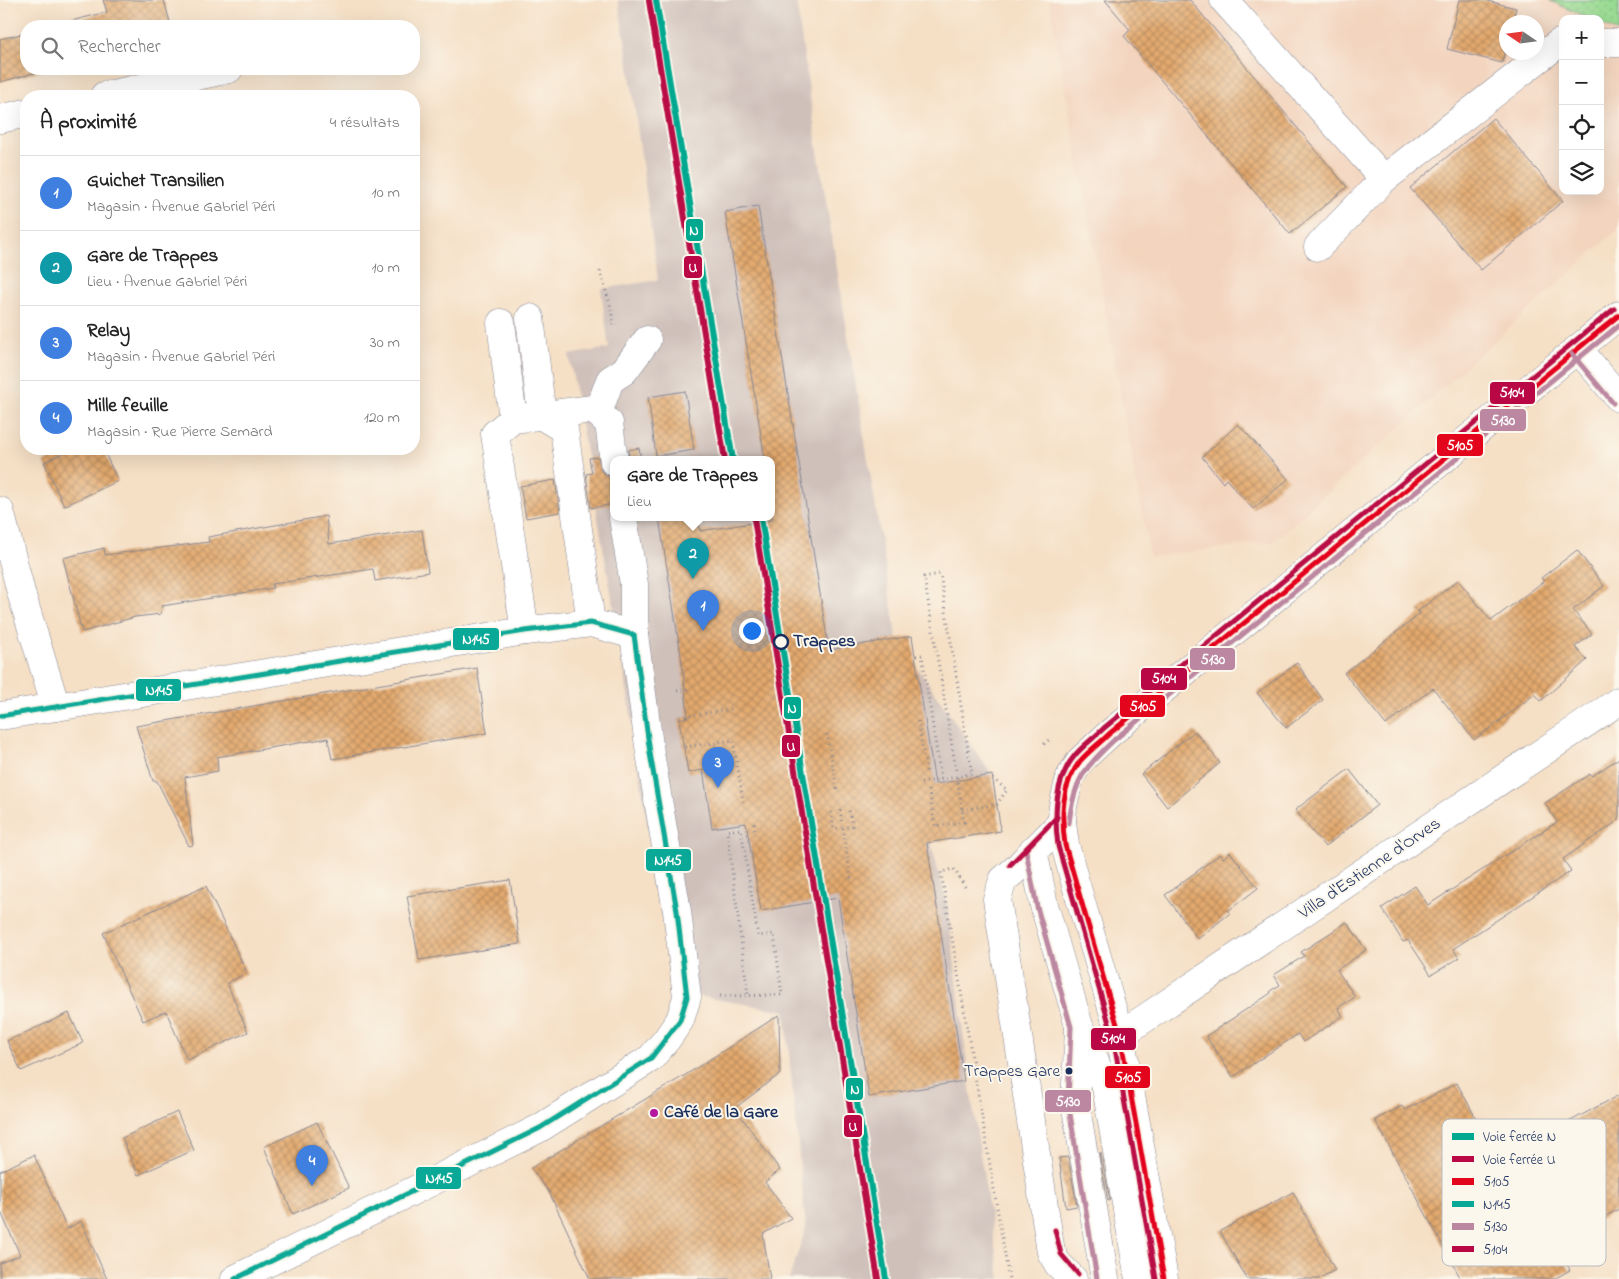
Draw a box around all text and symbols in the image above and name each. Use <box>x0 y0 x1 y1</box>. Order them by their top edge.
north arrow <box>1499 15 1544 60</box>
map controls <box>1559 15 1604 195</box>
button: + <box>1559 15 1604 60</box>
search box <box>20 20 420 75</box>
icon: search <box>38 34 66 62</box>
text: Rechercher <box>78 34 161 61</box>
button: − <box>1559 60 1604 105</box>
button: locate <box>1559 105 1604 150</box>
text: À proximité <box>40 108 137 138</box>
text: 4 résultats <box>330 111 400 135</box>
button: layers <box>1559 150 1604 195</box>
text: Guichet Transilien <box>87 168 224 195</box>
text: 1 <box>53 181 59 205</box>
text: 10 m <box>372 181 400 205</box>
text: Magasin · Avenue Gabriel Péri <box>87 195 275 219</box>
line badge: N <box>685 218 704 242</box>
text: N <box>689 221 699 242</box>
text: Gare de Trappes <box>87 243 218 270</box>
line badge: U <box>683 255 703 279</box>
text: 2 <box>52 256 60 280</box>
text: 10 m <box>372 256 400 280</box>
text: U <box>689 258 698 279</box>
text: Lieu · Avenue Gabriel Péri <box>87 270 247 294</box>
text: Relay <box>87 318 130 345</box>
text: 3 <box>53 331 59 355</box>
text: 30 m <box>370 331 400 355</box>
text: Magasin · Avenue Gabriel Péri <box>87 345 275 369</box>
line badge: 5104 <box>1489 381 1536 405</box>
text: 5104 <box>1500 383 1524 404</box>
text: Mille feuille <box>87 393 168 420</box>
text: 4 <box>53 406 59 430</box>
text: 120 m <box>364 406 400 430</box>
line badge: 5130 <box>1479 408 1527 432</box>
text: 5130 <box>1491 411 1515 432</box>
text: Magasin · Rue Pierre Semard <box>87 420 273 444</box>
line badge: 5105 <box>1436 433 1484 457</box>
text: 5105 <box>1447 436 1473 457</box>
popup <box>610 456 775 521</box>
text: Gare de Trappes <box>627 463 758 490</box>
text: Lieu <box>627 490 652 514</box>
pin: 2 <box>677 538 709 579</box>
pin: 1 <box>687 590 719 631</box>
your location <box>739 618 765 644</box>
line badge: N145 <box>452 627 500 651</box>
place label: Trappes <box>793 629 855 655</box>
text: N145 <box>462 630 490 651</box>
marker: Trappes <box>773 634 789 650</box>
line badge: 5130 <box>1189 647 1236 671</box>
text: 5130 <box>1201 650 1225 671</box>
line badge: 5104 <box>1140 667 1188 691</box>
text: 5104 <box>1152 669 1176 690</box>
line badge: N145 <box>135 678 182 702</box>
text: N145 <box>145 681 173 702</box>
line badge: 5105 <box>1119 694 1166 718</box>
line badge: N <box>783 696 802 720</box>
text: 5105 <box>1130 697 1156 718</box>
text: N <box>787 699 797 720</box>
line badge: U <box>781 734 801 758</box>
text: U <box>787 737 796 758</box>
pin: 3 <box>702 747 734 788</box>
street label: Villa d'Estienne d'Orves <box>1293 812 1446 927</box>
line badge: N145 <box>645 848 692 872</box>
text: N145 <box>654 851 682 872</box>
line badge: 5104 <box>1090 1027 1137 1051</box>
text: 5104 <box>1101 1029 1125 1050</box>
place label: Trappes Gare <box>964 1059 1060 1084</box>
line badge: 5105 <box>1104 1065 1151 1089</box>
marker: Trappes Gare <box>1064 1066 1074 1076</box>
text: 5105 <box>1115 1068 1141 1089</box>
line badge: N <box>845 1077 864 1101</box>
text: N <box>850 1080 860 1101</box>
line badge: 5130 <box>1044 1089 1092 1113</box>
text: 5130 <box>1056 1092 1080 1113</box>
place label: Café de la Gare <box>664 1100 779 1126</box>
marker: Café de la Gare <box>648 1107 660 1119</box>
line badge: U <box>843 1114 863 1138</box>
text: U <box>849 1117 858 1138</box>
legend <box>1442 1119 1606 1266</box>
text: Voie ferrée N <box>1482 1127 1556 1148</box>
pin: 4 <box>296 1145 328 1186</box>
text: Voie ferrée U <box>1482 1150 1556 1171</box>
line badge: N145 <box>415 1166 462 1190</box>
text: N145 <box>425 1169 453 1190</box>
text: 5105 <box>1483 1172 1510 1193</box>
text: N145 <box>1483 1195 1511 1216</box>
text: 5130 <box>1483 1217 1507 1238</box>
text: 5104 <box>1483 1240 1508 1261</box>

